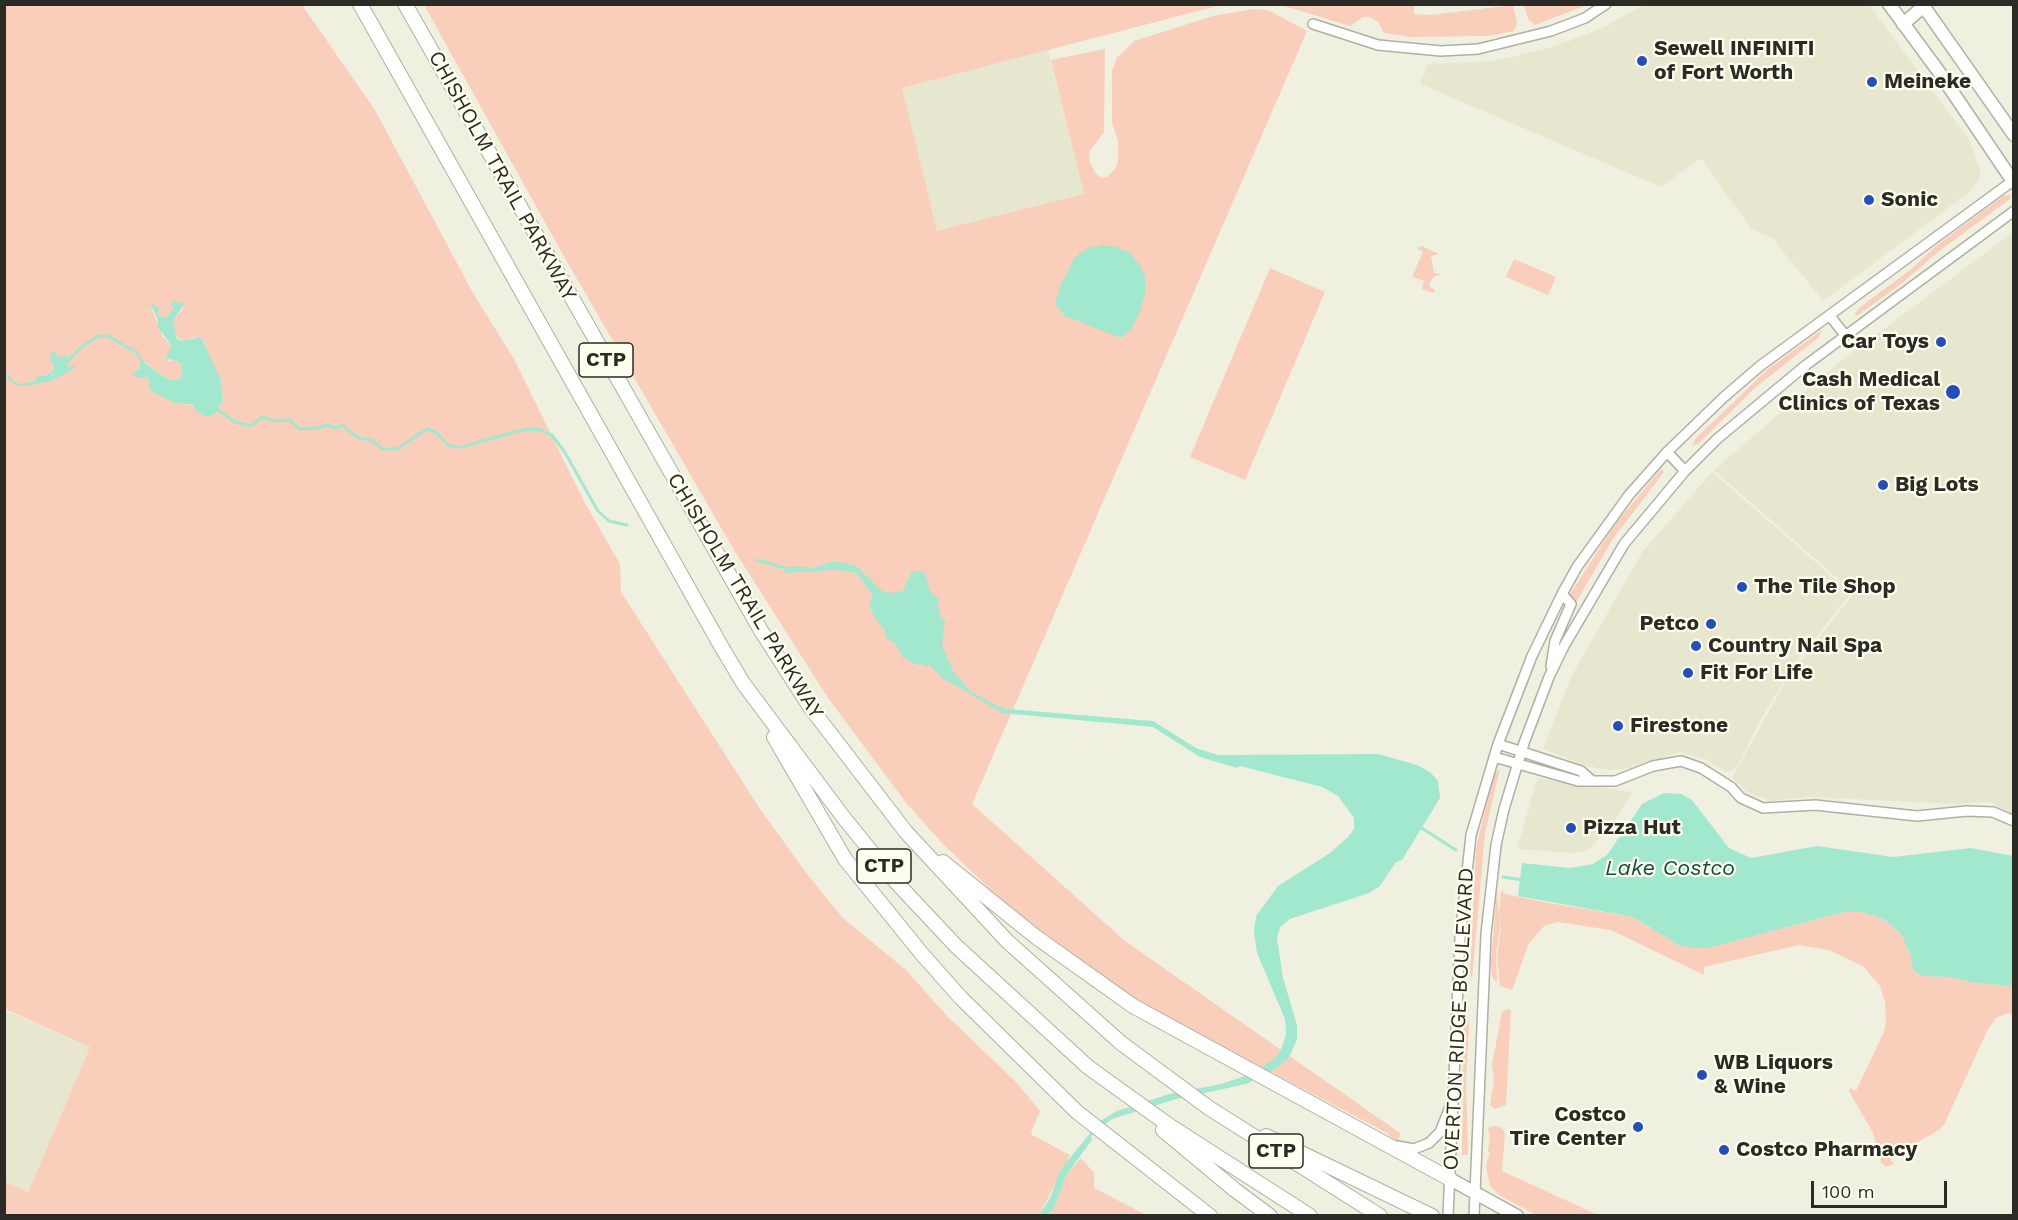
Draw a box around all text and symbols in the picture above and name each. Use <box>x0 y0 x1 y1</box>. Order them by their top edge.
place label: Sewell INFINITI of Fort Worth <box>1654 36 1814 86</box>
street label: CHISHOLM TRAIL PARKWAY <box>423 47 581 305</box>
marker: Sewell INFINITI of Fort Worth <box>1635 54 1649 68</box>
place label: Meineke <box>1884 69 1971 95</box>
marker: Meineke <box>1865 75 1879 89</box>
place label: Sonic <box>1881 187 1938 213</box>
marker: Sonic <box>1862 193 1876 207</box>
place label: Car Toys <box>1841 329 1929 355</box>
marker: Car Toys <box>1934 335 1948 349</box>
road number: CTP <box>579 343 633 377</box>
place label: Cash Medical Clinics of Texas <box>1778 367 1940 417</box>
marker: Cash Medical Clinics of Texas <box>1944 383 1962 401</box>
street label: CHISHOLM TRAIL PARKWAY <box>662 469 828 723</box>
place label: Big Lots <box>1895 472 1979 498</box>
marker: Big Lots <box>1876 478 1890 492</box>
place label: The Tile Shop <box>1754 574 1896 600</box>
marker: The Tile Shop <box>1735 580 1749 594</box>
place label: Petco <box>1640 611 1699 637</box>
marker: Petco <box>1704 617 1718 631</box>
place label: Country Nail Spa <box>1708 633 1882 659</box>
marker: Country Nail Spa <box>1689 639 1703 653</box>
place label: Fit For Life <box>1700 660 1813 686</box>
marker: Fit For Life <box>1681 666 1695 680</box>
place label: Firestone <box>1630 713 1728 739</box>
marker: Firestone <box>1611 719 1625 733</box>
place label: Pizza Hut <box>1583 815 1681 841</box>
marker: Pizza Hut <box>1564 821 1578 835</box>
road number: CTP <box>857 849 911 883</box>
water label: Lake Costco <box>1605 856 1735 882</box>
street label: OVERTON RIDGE BOULEVARD <box>1438 867 1480 1171</box>
place label: WB Liquors & Wine <box>1714 1050 1833 1100</box>
marker: WB Liquors & Wine <box>1695 1068 1709 1082</box>
place label: Costco Tire Center <box>1510 1102 1626 1152</box>
marker: Costco Tire Center <box>1631 1120 1645 1134</box>
road number: CTP <box>1249 1134 1303 1168</box>
place label: Costco Pharmacy <box>1736 1137 1917 1163</box>
marker: Costco Pharmacy <box>1717 1143 1731 1157</box>
scale bar <box>1814 1169 1950 1207</box>
text: 100 m <box>1822 1181 1875 1202</box>

